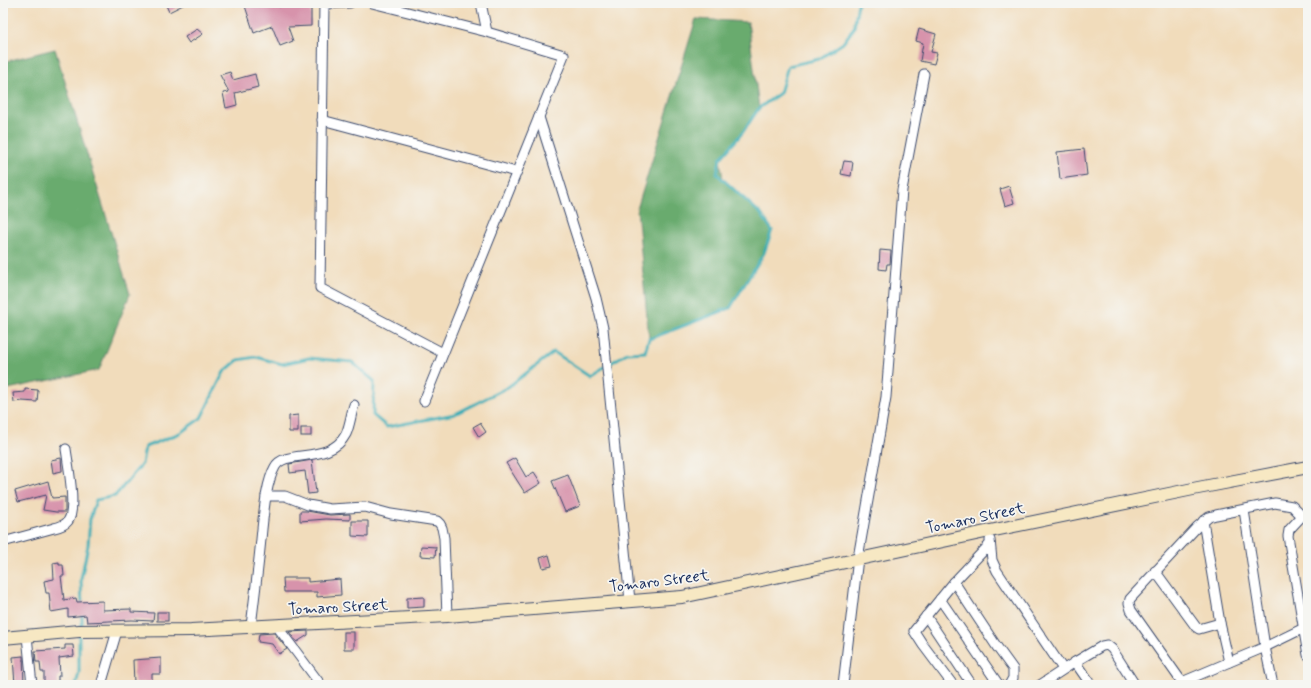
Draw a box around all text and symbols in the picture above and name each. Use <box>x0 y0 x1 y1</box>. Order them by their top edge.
street label: Tomaro Street <box>924 498 1027 539</box>
street label: Tomaro Street <box>608 565 711 598</box>
street label: Tomaro Street <box>287 594 389 621</box>

